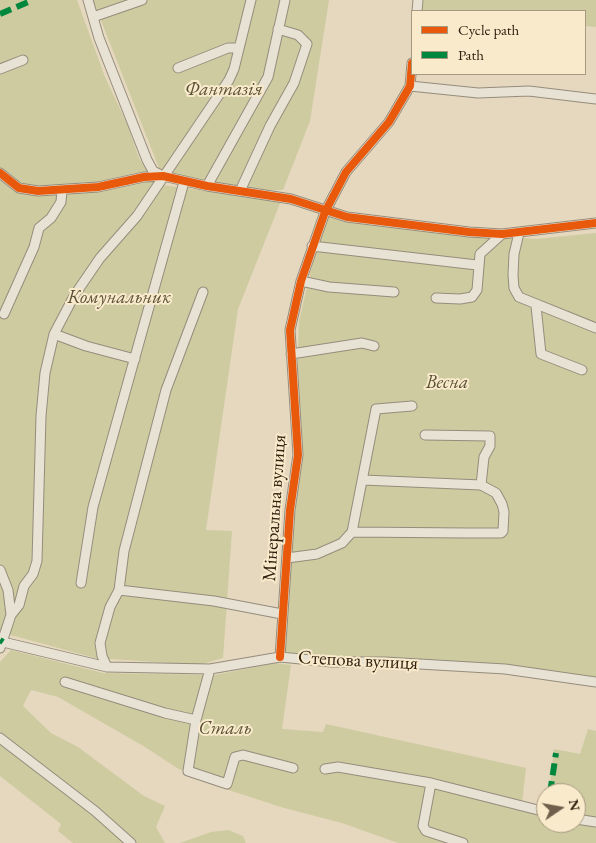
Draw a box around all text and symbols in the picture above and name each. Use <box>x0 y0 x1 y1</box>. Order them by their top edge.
legend <box>411 10 586 75</box>
text: Cycle path <box>458 20 519 39</box>
text: Path <box>458 45 484 64</box>
park label: Фантазія <box>185 79 263 101</box>
park label: Комунальник <box>67 287 171 309</box>
park label: Весна <box>426 372 468 394</box>
street label: Мінеральна вулиця <box>259 434 291 582</box>
street label: Степова вулиця <box>297 646 419 676</box>
park label: Сталь <box>198 718 252 740</box>
north arrow <box>536 783 586 833</box>
text: N <box>565 798 585 812</box>

